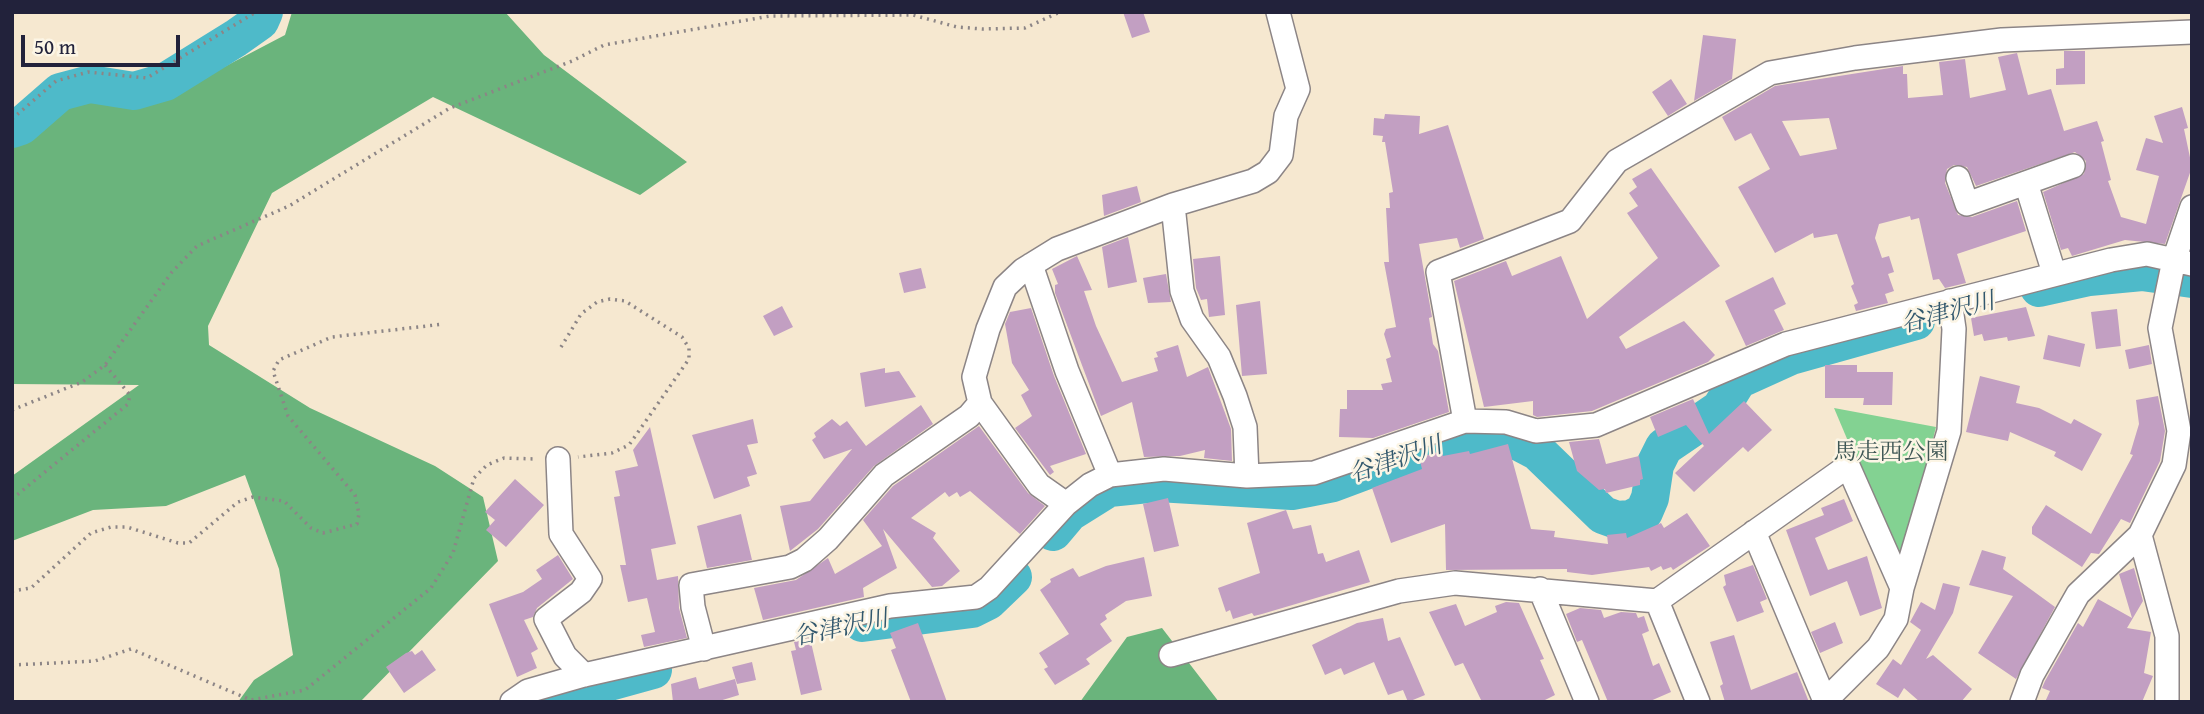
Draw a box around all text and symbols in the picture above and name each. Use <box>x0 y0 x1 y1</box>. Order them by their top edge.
scale bar <box>24 21 184 65</box>
text: 50 m <box>34 31 76 62</box>
water label: 谷津沢川 <box>1898 288 1998 340</box>
water label: 谷津沢川 <box>1346 432 1446 490</box>
park label: 馬走西公園 <box>1834 439 1948 467</box>
water label: 谷津沢川 <box>791 605 891 653</box>

